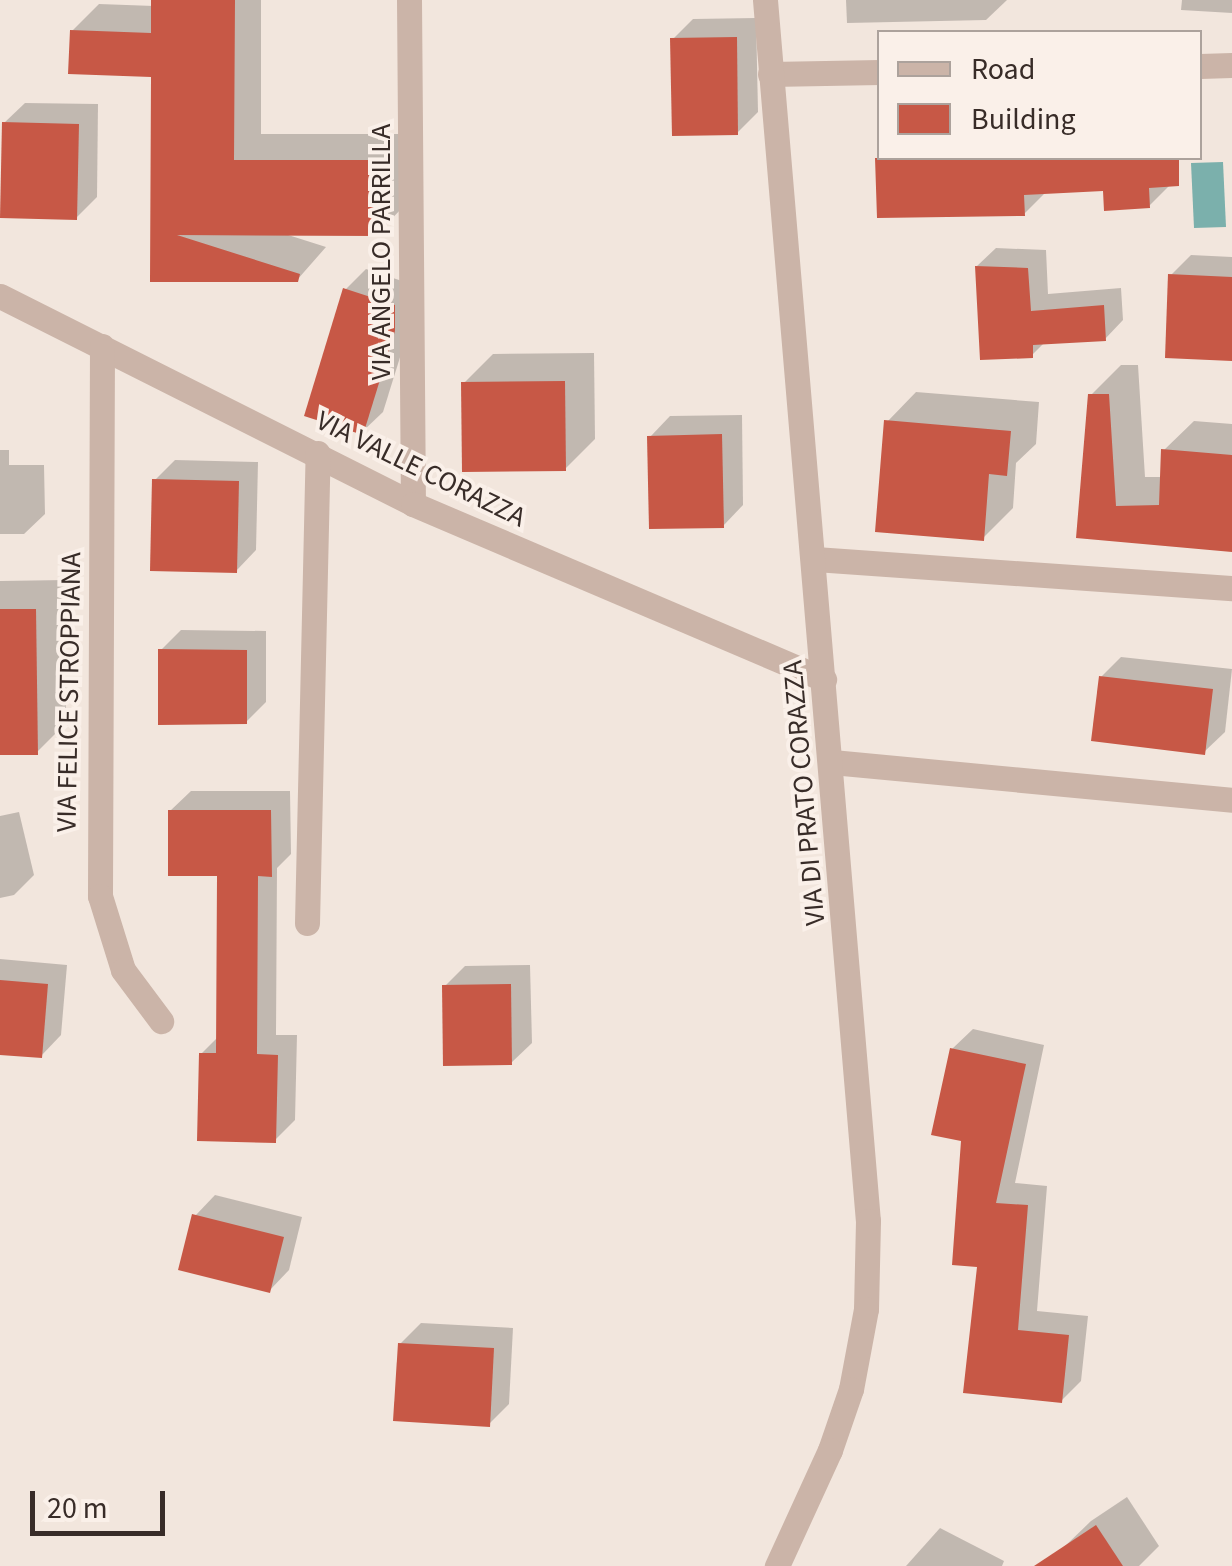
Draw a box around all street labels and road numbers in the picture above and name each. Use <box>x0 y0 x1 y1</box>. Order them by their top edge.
street label: VIA ANGELO PARRILLA <box>364 124 398 380</box>
street label: VIA VALLE CORAZZA <box>311 404 531 534</box>
street label: VIA FELICE STROPPIANA <box>50 552 88 832</box>
street label: VIA DI PRATO CORAZZA <box>776 659 832 927</box>

